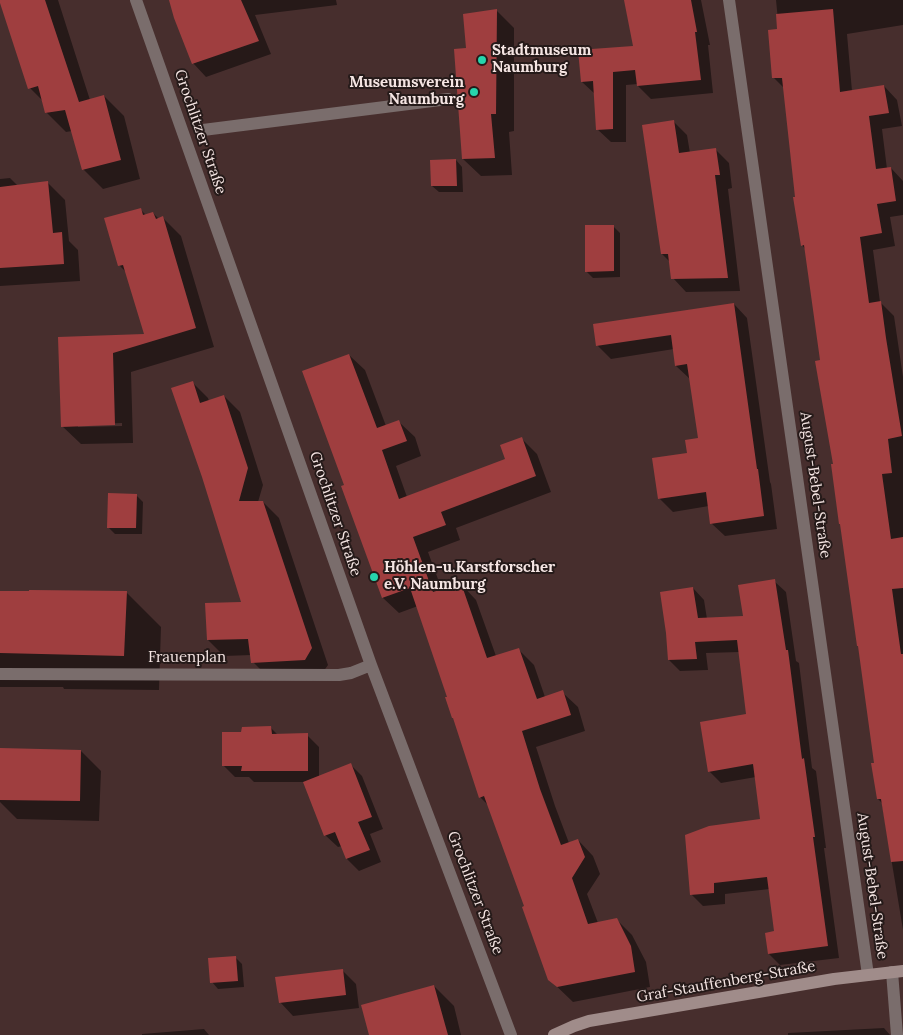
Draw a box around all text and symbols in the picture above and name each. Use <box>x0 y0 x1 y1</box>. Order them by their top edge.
place label: Stadtmuseum Naumburg <box>492 42 591 77</box>
marker: Stadtmuseum Naumburg <box>476 54 488 66</box>
street label: Grochlitzer Straße <box>170 67 230 197</box>
place label: Museumsverein Naumburg <box>349 74 464 109</box>
marker: Museumsverein Naumburg <box>468 86 480 98</box>
street label: August-Bebel-Straße <box>796 411 834 559</box>
street label: Grochlitzer Straße <box>305 449 365 579</box>
place label: Höhlen-u.Karstforscher e.V. Naumburg <box>384 559 555 594</box>
marker: Höhlen-u.Karstforscher e.V. Naumburg <box>368 571 380 583</box>
street label: Frauenplan <box>148 649 226 667</box>
street label: August-Bebel-Straße <box>853 812 891 960</box>
street label: Grochlitzer Straße <box>443 829 507 957</box>
street label: Graf-Stauffenberg-Straße <box>635 957 817 1007</box>

